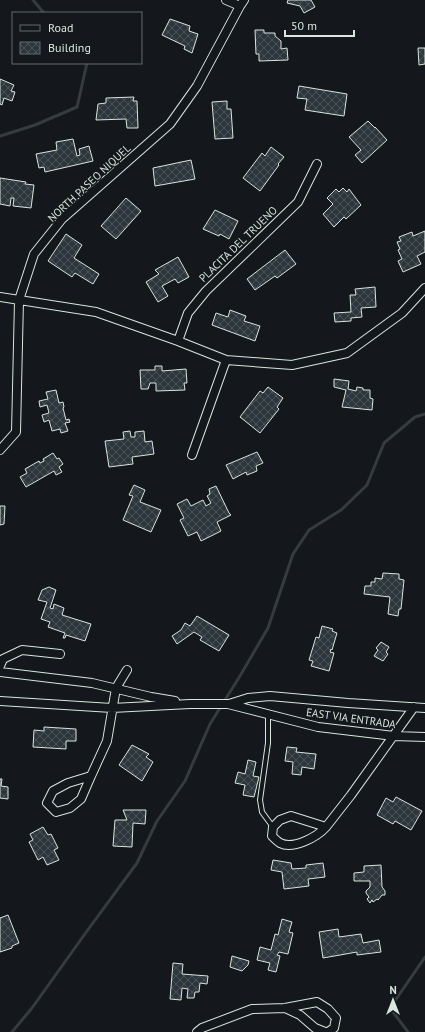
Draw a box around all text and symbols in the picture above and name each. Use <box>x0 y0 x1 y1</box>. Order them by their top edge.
legend <box>12 12 142 64</box>
scale bar <box>285 12 354 38</box>
text: 50 m <box>291 18 317 33</box>
text: Road <box>48 20 73 35</box>
text: Building <box>48 40 91 55</box>
street label: NORTH PASEO NIQUEL <box>45 141 134 225</box>
street label: PLACITA DEL TRUENO <box>196 203 280 285</box>
street label: EAST VIA ENTRADA <box>305 705 397 731</box>
north arrow <box>373 980 413 1020</box>
text: N <box>389 983 397 997</box>

